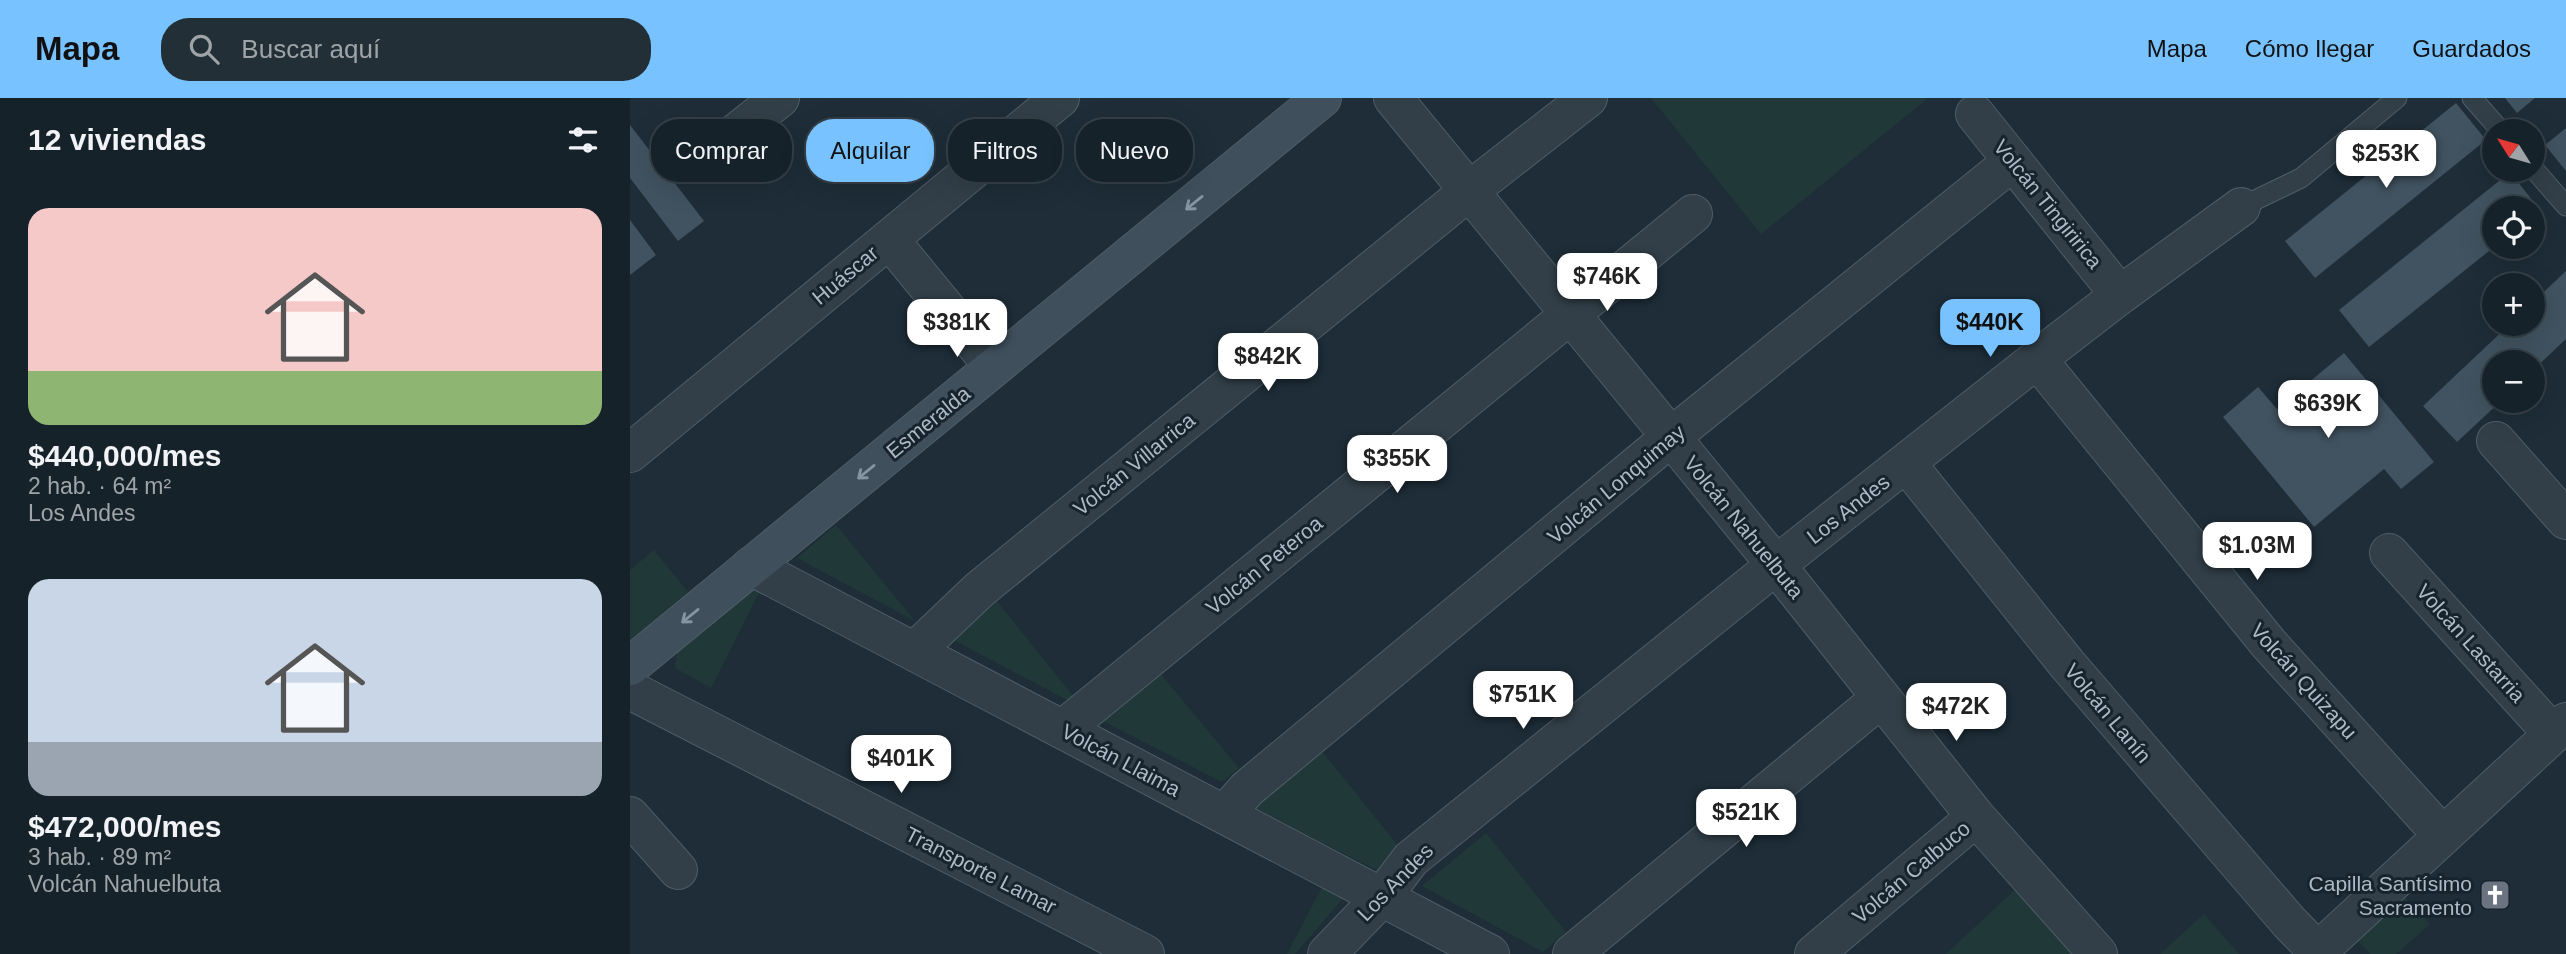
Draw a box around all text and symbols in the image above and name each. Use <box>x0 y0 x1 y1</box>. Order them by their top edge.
search box <box>161 18 651 81</box>
text: Mapa <box>35 30 119 67</box>
icon: search <box>185 30 223 68</box>
text: Buscar aquí <box>241 34 380 64</box>
text: Mapa <box>2147 35 2207 62</box>
text: Cómo llegar <box>2245 35 2374 62</box>
text: Guardados <box>2412 35 2531 62</box>
chip: Comprar <box>651 119 792 182</box>
chip: Alquilar <box>806 119 934 182</box>
chip: Filtros <box>948 119 1062 182</box>
chip: Nuevo <box>1076 119 1193 182</box>
north arrow <box>2482 119 2544 182</box>
map controls <box>2482 119 2545 413</box>
icon: filters <box>564 121 602 159</box>
text: 12 viviendas <box>28 123 206 156</box>
pin: $253K <box>2337 130 2435 190</box>
street label: Volcán Tingiririca <box>1989 135 2107 273</box>
text: $253K <box>2352 140 2420 166</box>
one-way arrow <box>1185 196 1203 211</box>
button: locate <box>2482 196 2545 259</box>
street label: Huáscar <box>808 241 882 309</box>
icon: home <box>252 254 378 380</box>
pin: $746K <box>1558 254 1656 313</box>
text: $746K <box>1573 263 1641 289</box>
button: + <box>2482 273 2545 336</box>
pin: $381K <box>908 300 1006 359</box>
pin: $440K <box>1941 300 2039 359</box>
text: $381K <box>923 309 991 335</box>
text: $440K <box>1956 309 2024 335</box>
pin: $842K <box>1219 334 1317 393</box>
text: $842K <box>1234 343 1302 369</box>
button: − <box>2482 350 2545 413</box>
pin: $639K <box>2279 380 2377 440</box>
street label: Esmeralda <box>882 381 974 463</box>
text: $639K <box>2294 390 2362 416</box>
street label: Volcán Villarrica <box>1069 408 1199 520</box>
street label: Volcán Lonquimay <box>1543 420 1690 548</box>
pin: $355K <box>1348 436 1446 495</box>
text: $440,000/mes <box>28 439 222 472</box>
text: $355K <box>1363 445 1431 471</box>
street label: Volcán Nahuelbuta <box>1680 451 1809 603</box>
one-way arrow <box>858 464 876 480</box>
street label: Los Andes <box>1802 470 1894 548</box>
text: 2 hab. · 64 m² <box>28 473 171 499</box>
text: Los Andes <box>28 500 135 526</box>
street label: Volcán Peteroa <box>1201 511 1327 619</box>
pin: $1.03M <box>2200 522 2314 582</box>
text: $1.03M <box>2219 532 2295 558</box>
street label: Volcán Lastarria <box>2412 579 2530 707</box>
one-way arrow <box>682 608 700 624</box>
street label: Volcán Quizapu <box>2246 619 2362 743</box>
icon: home <box>252 625 378 751</box>
street label: Volcán Lanín <box>2060 659 2156 767</box>
pin: $751K <box>1474 672 1572 731</box>
text: $751K <box>1489 681 1557 707</box>
pin: $472K <box>1907 684 2005 743</box>
text: $472K <box>1922 693 1990 719</box>
street label: Volcán Llaima <box>1058 719 1184 801</box>
pin: $401K <box>852 736 950 795</box>
text: $401K <box>867 745 935 771</box>
pin: $521K <box>1697 790 1795 849</box>
text: $521K <box>1712 799 1780 825</box>
text: $472,000/mes <box>28 810 222 843</box>
street label: Volcán Calbuco <box>1848 816 1974 928</box>
street label: Transporte Lamar <box>902 822 1060 918</box>
street label: Los Andes <box>1353 839 1437 925</box>
text: 3 hab. · 89 m² <box>28 844 171 870</box>
text: Volcán Nahuelbuta <box>28 871 221 897</box>
place label: Capilla Santísimo Sacramento <box>2309 872 2472 919</box>
church icon: Capilla Santísimo Sacramento <box>2478 878 2512 912</box>

